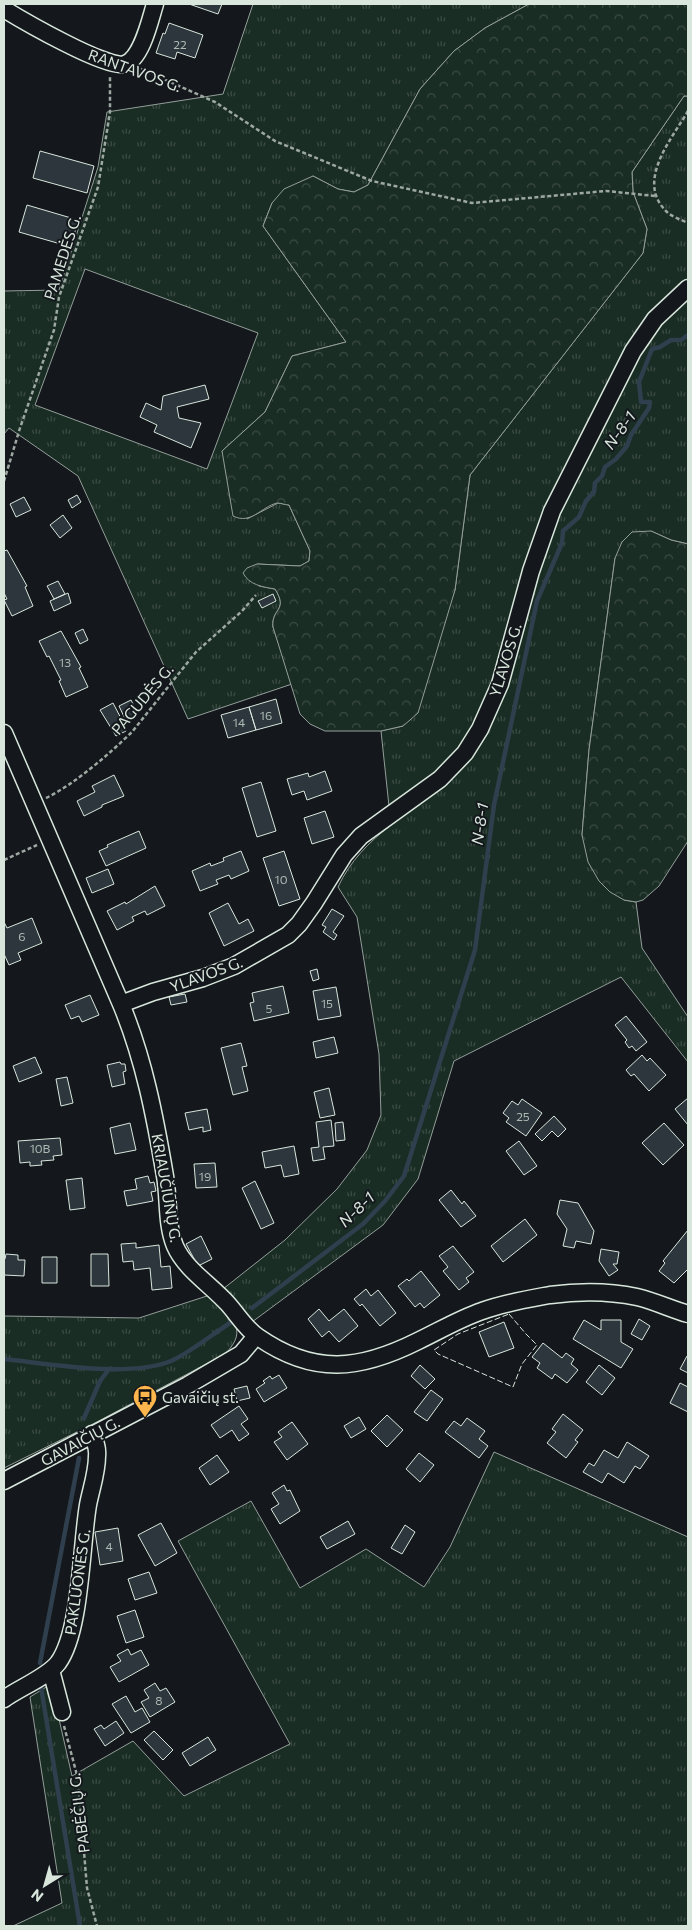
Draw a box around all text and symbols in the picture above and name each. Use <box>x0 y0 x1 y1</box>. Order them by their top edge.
house number: 22 <box>173 37 187 51</box>
street label: RANTAVOS G. <box>86 45 184 95</box>
street label: PAMEDĖS G. <box>40 212 84 302</box>
water label: N-8-1 <box>599 407 639 453</box>
street label: YLAVOS G. <box>485 621 525 699</box>
house number: 13 <box>59 655 71 669</box>
street label: PAGUDĖS G. <box>107 660 177 738</box>
house number: 16 <box>260 708 272 722</box>
house number: 14 <box>233 715 245 729</box>
water label: N-8-1 <box>467 802 491 846</box>
house number: 10 <box>275 872 288 886</box>
house number: 6 <box>18 929 26 943</box>
street label: YLAVOS G. <box>167 953 245 995</box>
house number: 15 <box>321 996 333 1010</box>
house number: 5 <box>266 1001 273 1015</box>
house number: 25 <box>516 1109 530 1123</box>
street label: KRIAUČIŪNŲ G. <box>149 1132 186 1244</box>
house number: 10B <box>30 1141 51 1155</box>
house number: 19 <box>199 1169 211 1183</box>
water label: N-8-1 <box>334 1187 378 1230</box>
bus stop icon: Gavaičių st. <box>132 1384 158 1418</box>
place label: Gavaičių st. <box>162 1388 239 1406</box>
street label: GAVAIČIŲ G. <box>37 1412 123 1469</box>
street label: PAKLUONĖS G. <box>61 1528 93 1636</box>
house number: 4 <box>105 1539 113 1553</box>
house number: 8 <box>155 1693 163 1707</box>
street label: PABĖČIŲ G. <box>64 1772 93 1854</box>
north arrow <box>20 1860 70 1910</box>
text: N <box>28 1886 46 1906</box>

